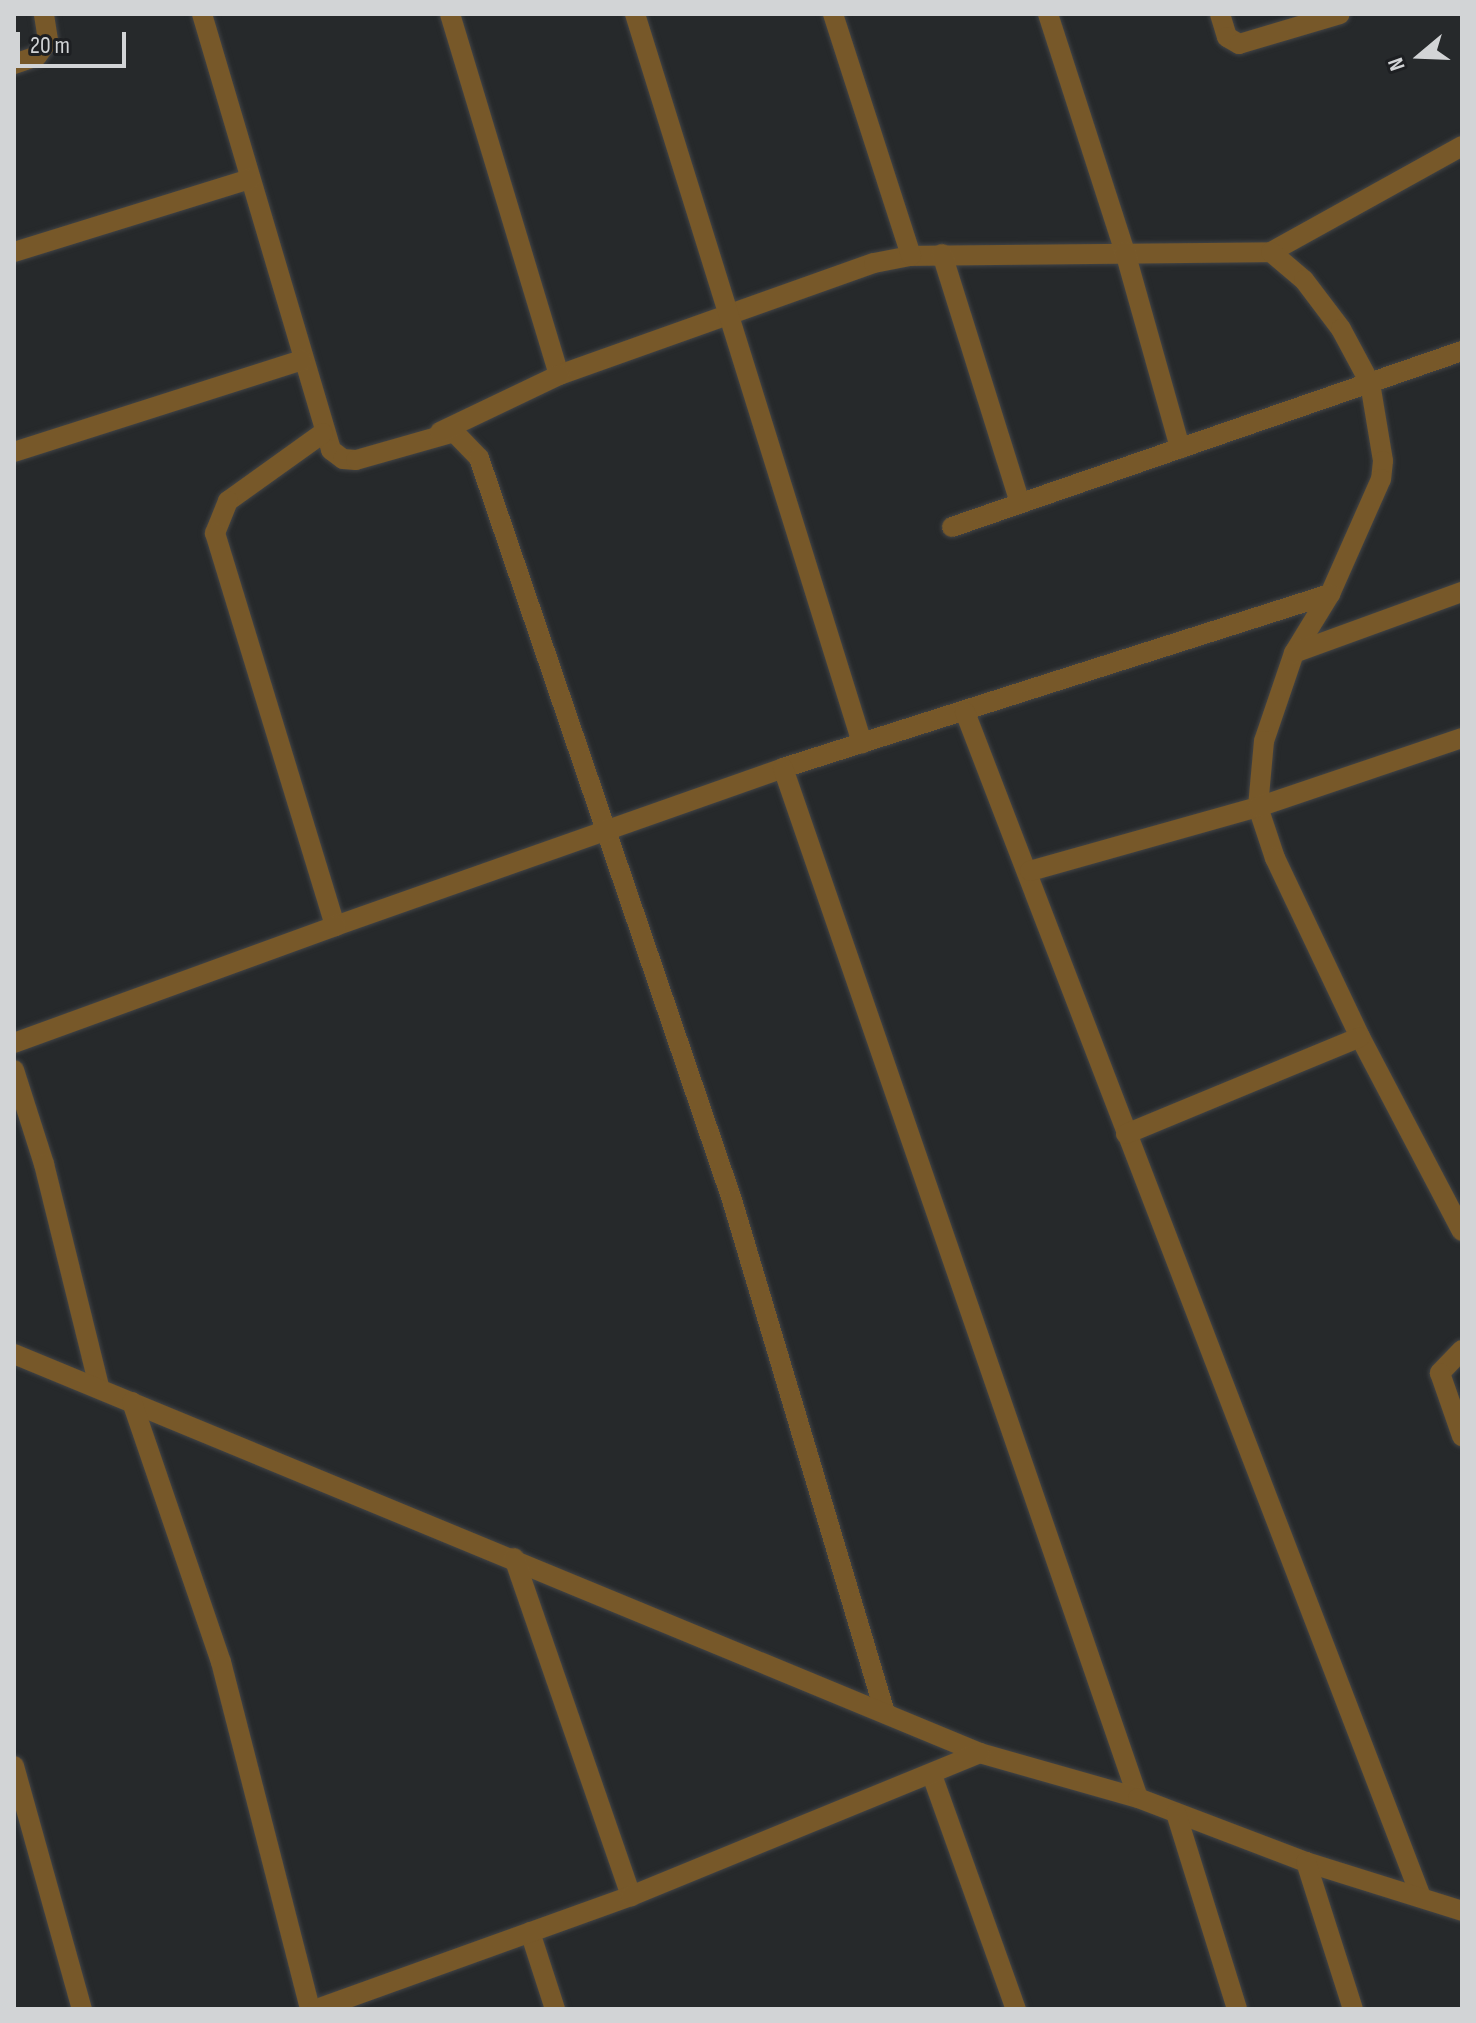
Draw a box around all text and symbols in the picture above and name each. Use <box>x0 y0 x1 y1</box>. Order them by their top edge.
scale bar <box>20 16 130 66</box>
north arrow <box>1380 16 1460 96</box>
text: 20 m <box>30 31 70 60</box>
text: N <box>1382 54 1412 74</box>

